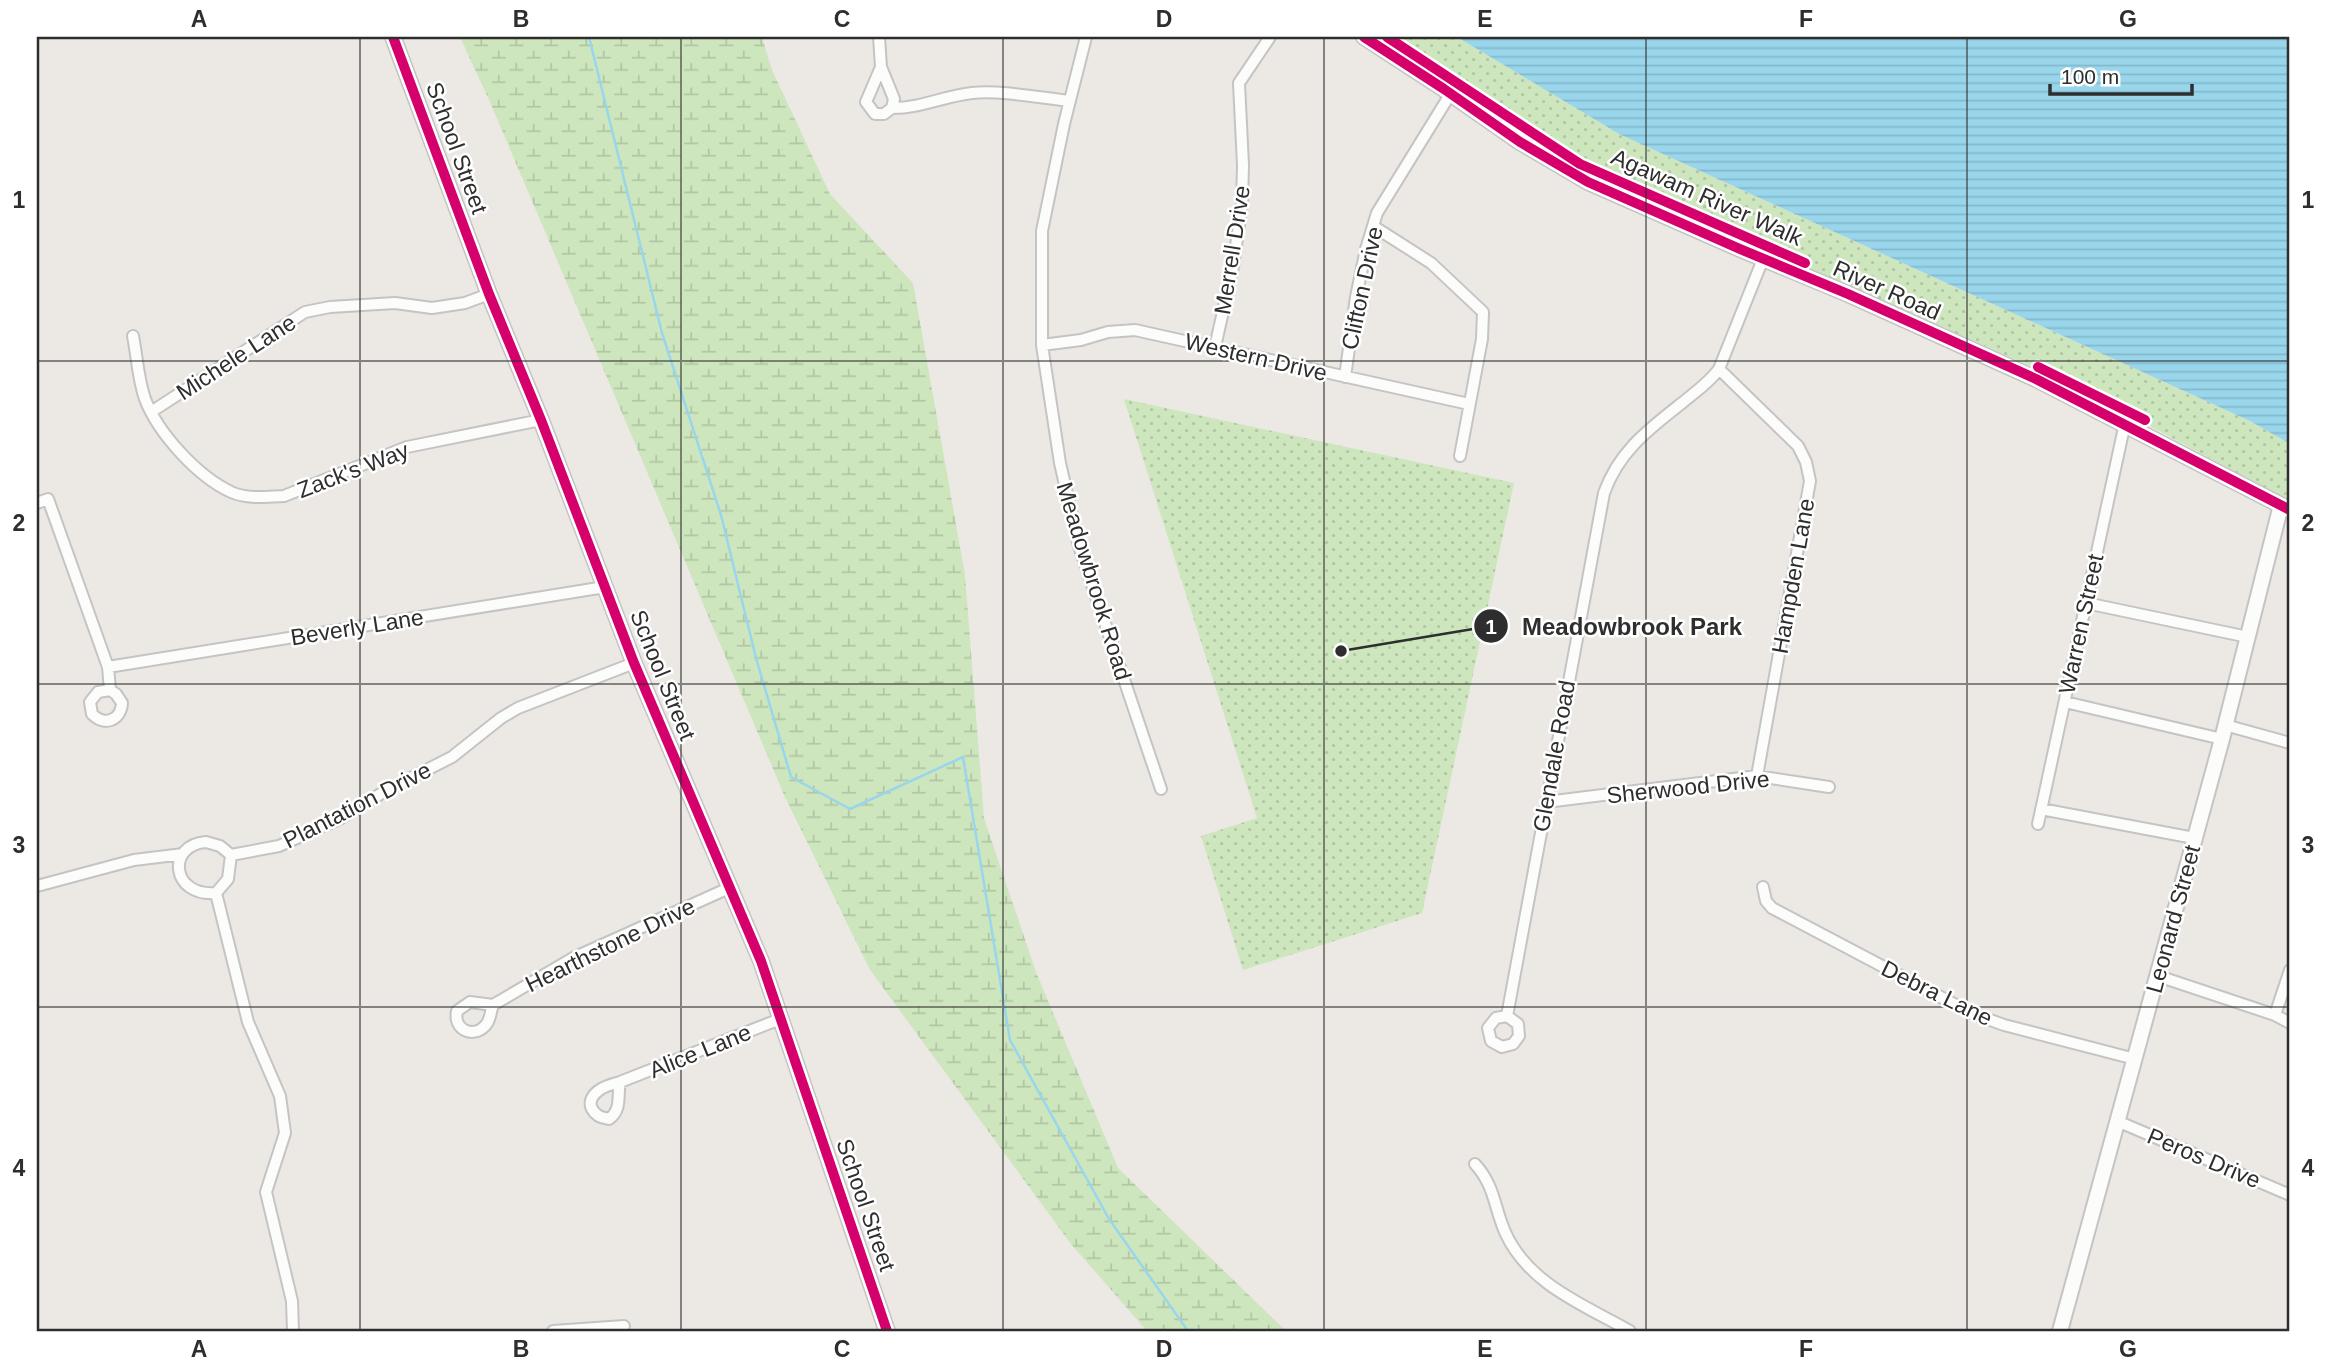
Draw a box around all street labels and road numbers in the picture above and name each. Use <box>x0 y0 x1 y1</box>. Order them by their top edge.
street label: School Street <box>421 79 493 218</box>
street label: Agawam River Walk <box>1608 143 1807 251</box>
street label: Merrell Drive <box>1209 184 1255 316</box>
street label: Clifton Drive <box>1336 224 1388 352</box>
street label: River Road <box>1829 255 1945 325</box>
street label: Michele Lane <box>172 309 300 405</box>
street label: Western Drive <box>1182 328 1330 386</box>
street label: Zack's Way <box>294 437 413 503</box>
street label: Meadowbrook Road <box>1051 479 1137 683</box>
street label: Hampden Lane <box>1767 496 1819 656</box>
street label: Warren Street <box>2053 551 2109 696</box>
street label: Beverly Lane <box>289 604 425 650</box>
street label: School Street <box>625 606 701 744</box>
street label: Glendale Road <box>1528 678 1580 834</box>
street label: Plantation Drive <box>279 757 435 853</box>
street label: Sherwood Drive <box>1605 766 1771 808</box>
street label: Leonard Street <box>2141 842 2205 996</box>
street label: Hearthstone Drive <box>521 893 699 997</box>
street label: Debra Lane <box>1877 955 1997 1031</box>
street label: Alice Lane <box>645 1019 755 1083</box>
street label: Peros Drive <box>2144 1123 2264 1193</box>
street label: School Street <box>831 1135 901 1275</box>

